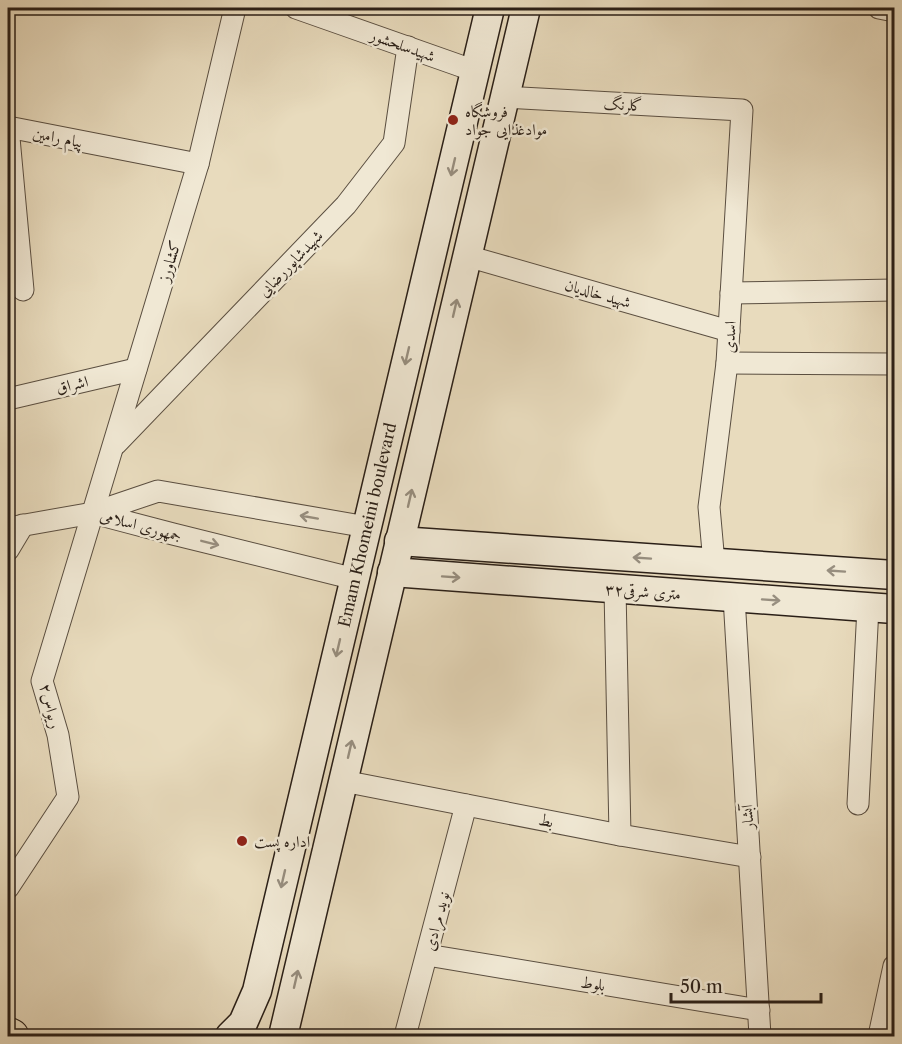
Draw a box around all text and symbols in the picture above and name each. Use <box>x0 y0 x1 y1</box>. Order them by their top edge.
street label: شهیدسلحشور <box>366 23 438 67</box>
street label: گلرنگ <box>603 93 643 116</box>
place label: فروشگاه موادغذایی جواد <box>465 101 547 140</box>
marker: فروشگاه موادغذایی جواد <box>446 113 460 127</box>
street label: پیام رامین <box>30 122 85 157</box>
one-way arrow <box>446 157 458 176</box>
street label: شهیدشاپوررضایی <box>253 225 328 302</box>
street label: کشاورز <box>153 238 185 286</box>
street label: شهید خالدیان <box>562 274 633 313</box>
one-way arrow <box>450 299 461 318</box>
street label: اسدی <box>718 320 740 354</box>
one-way arrow <box>401 347 413 366</box>
street label: اشراق <box>54 371 90 398</box>
street label: Emam Khomeini boulevard <box>334 421 400 629</box>
one-way arrow <box>404 489 416 508</box>
street label: جمهوری اسلامی <box>98 505 184 546</box>
one-way arrow <box>300 511 320 522</box>
one-way arrow <box>200 538 219 550</box>
one-way arrow <box>632 552 652 563</box>
one-way arrow <box>827 565 847 576</box>
one-way arrow <box>440 571 460 582</box>
street label: متری شرقی۳۲ <box>604 578 682 605</box>
one-way arrow <box>760 595 780 606</box>
one-way arrow <box>332 638 344 657</box>
street label: ریواس۲ <box>35 681 66 731</box>
one-way arrow <box>345 740 357 759</box>
street label: آبشار <box>736 803 758 832</box>
street label: بط <box>537 809 555 831</box>
place label: اداره پست <box>254 831 310 853</box>
marker: اداره پست <box>235 834 249 848</box>
one-way arrow <box>277 869 289 888</box>
street label: نوید مرادی <box>419 889 455 953</box>
scale bar <box>671 966 821 1004</box>
one-way arrow <box>290 970 302 989</box>
street label: بلوط <box>579 971 607 995</box>
text: 50 m <box>680 976 723 998</box>

